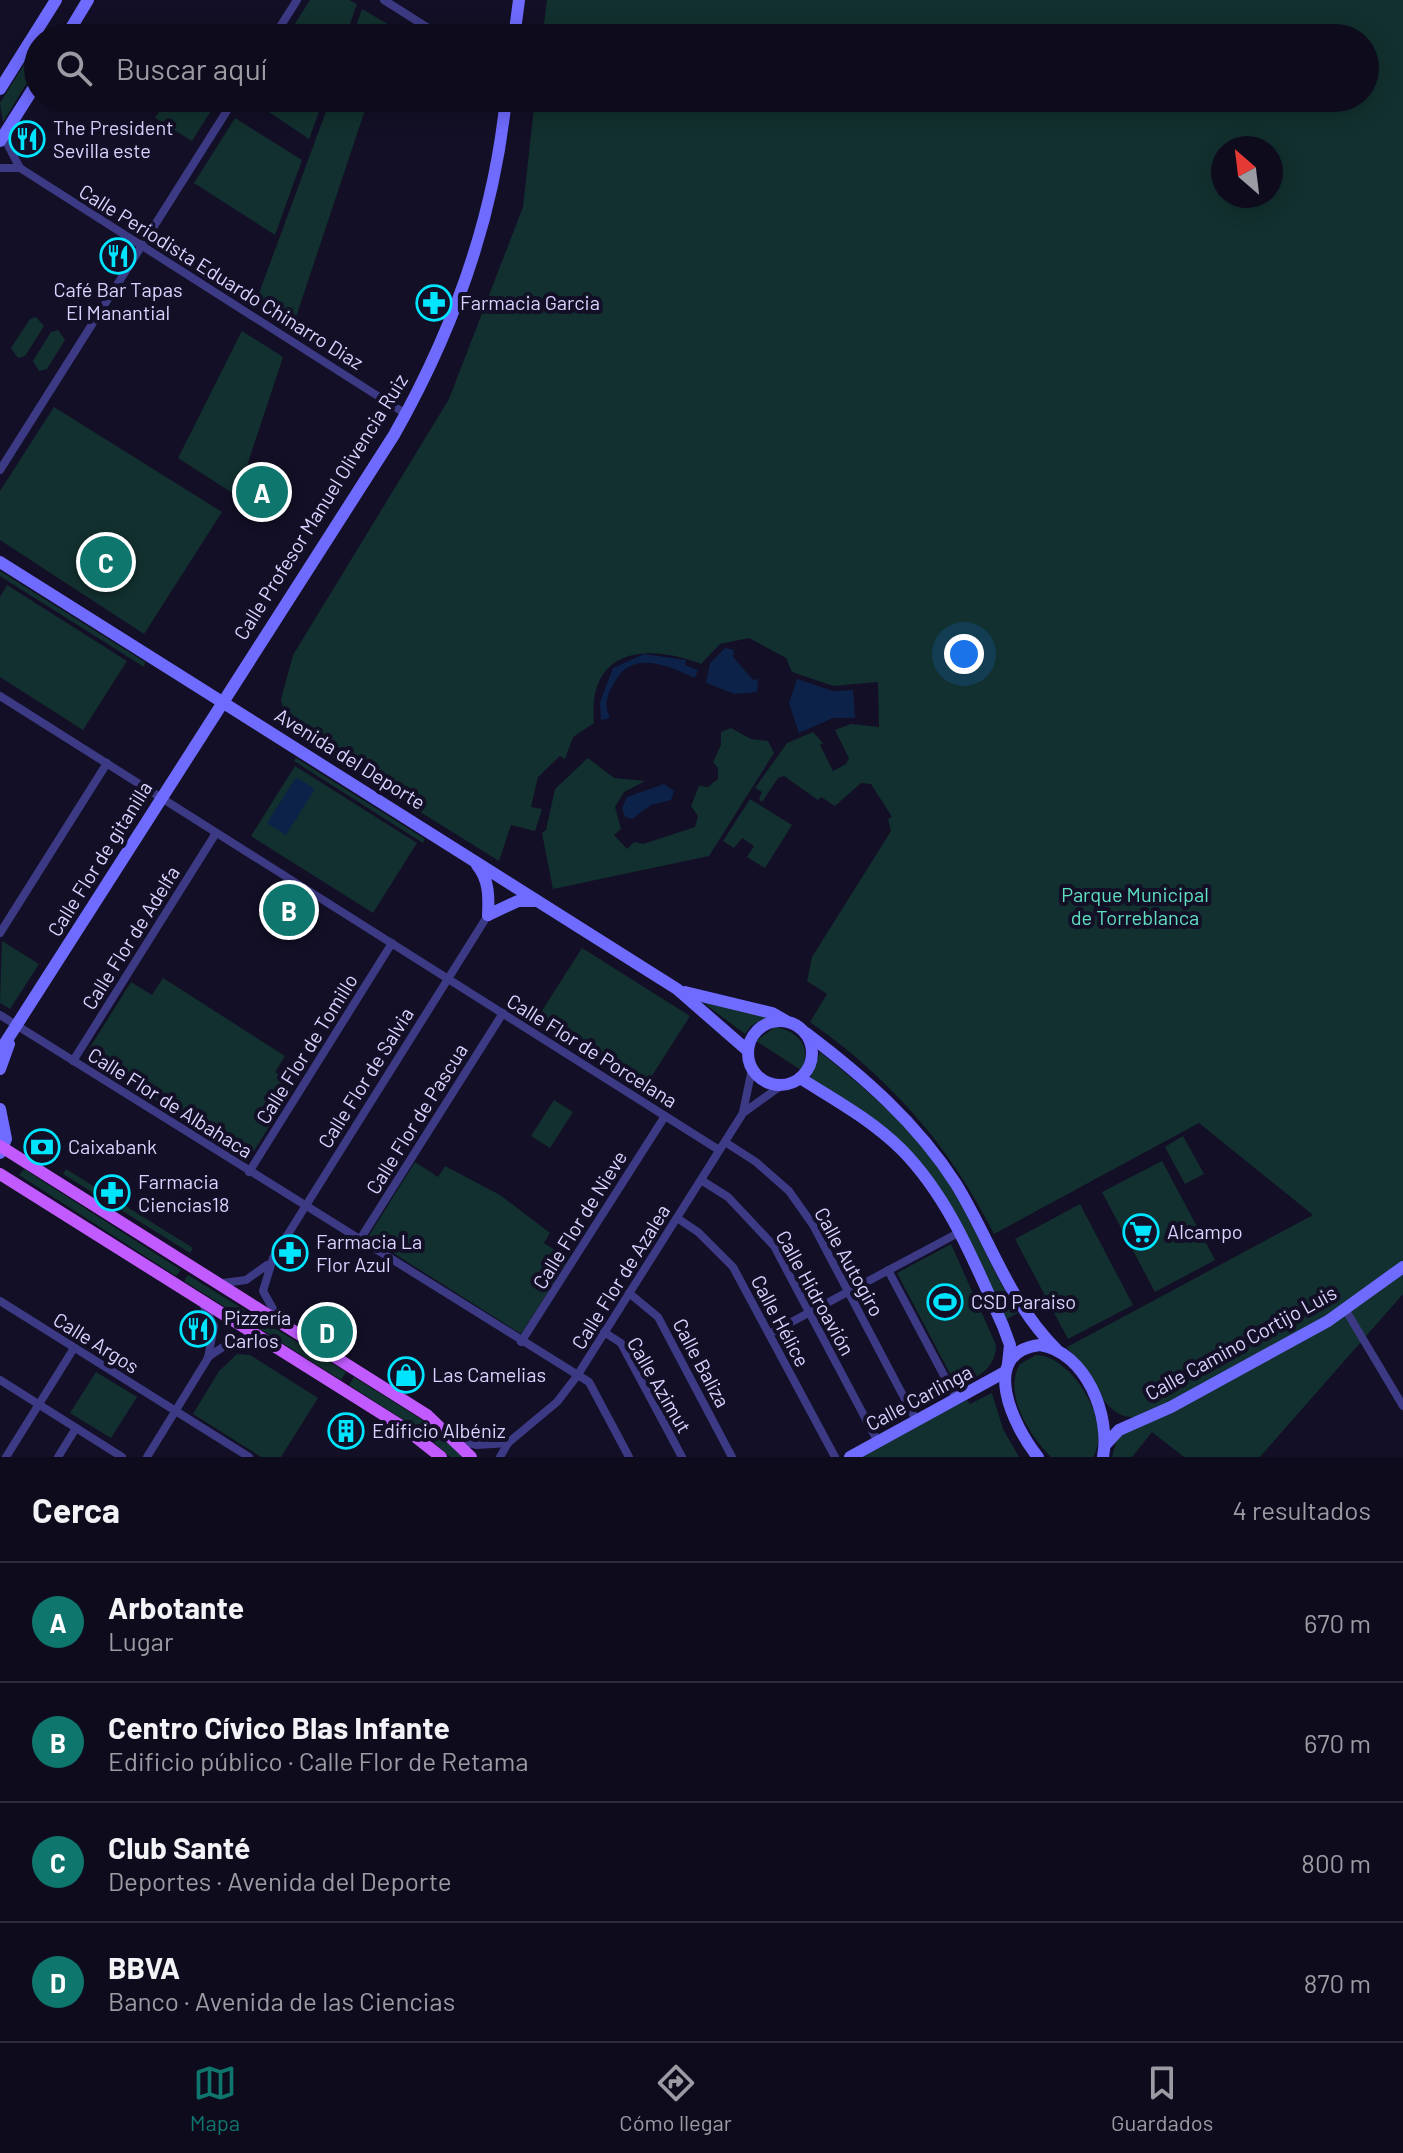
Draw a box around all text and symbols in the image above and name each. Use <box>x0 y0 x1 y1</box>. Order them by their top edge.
search box <box>24 24 1379 112</box>
icon: search <box>52 46 96 90</box>
text: Buscar aquí <box>116 50 267 86</box>
place label: The President Sevilla este <box>53 115 174 162</box>
restaurant icon: The President Sevilla este <box>8 120 46 158</box>
north arrow <box>1211 136 1283 208</box>
street label: Calle Periodista Eduardo Chinarro Diaz <box>75 178 368 374</box>
restaurant icon: Café Bar Tapas El Manantial <box>99 237 137 275</box>
place label: Café Bar Tapas El Manantial <box>53 277 183 324</box>
pharmacy icon: Farmacia Garcia <box>415 284 453 322</box>
place label: Farmacia Garcia <box>460 290 600 314</box>
street label: Calle Profesor Manuel Olivencia Ruiz <box>228 369 412 644</box>
pin: A <box>236 462 288 522</box>
pin: C <box>80 532 132 592</box>
your location <box>944 634 984 674</box>
street label: Avenida del Deporte <box>271 702 430 814</box>
street label: Calle Flor de gitanilla <box>42 776 157 940</box>
street label: Calle Flor de Adelfa <box>76 861 184 1014</box>
pin: B <box>263 880 315 940</box>
park label: Parque Municipal de Torreblanca <box>1061 882 1209 929</box>
street label: Calle Flor de Tomillo <box>250 969 362 1128</box>
street label: Calle Flor de Porcelana <box>503 988 682 1112</box>
street label: Calle Flor de Salvia <box>312 1003 418 1152</box>
street label: Calle Flor de Pascua <box>360 1039 472 1198</box>
street label: Calle Flor de Albahaca <box>84 1042 257 1162</box>
bank icon: Caixabank <box>23 1128 61 1166</box>
place label: Caixabank <box>68 1134 157 1158</box>
street label: Calle Flor de Nieve <box>527 1146 631 1293</box>
place label: Farmacia Ciencias18 <box>138 1169 229 1216</box>
pharmacy icon: Farmacia Ciencias18 <box>93 1174 131 1212</box>
street label: Calle Flor de Azalea <box>566 1200 674 1353</box>
street label: Calle Autogiro <box>810 1203 890 1320</box>
supermarket icon: Alcampo <box>1122 1213 1160 1251</box>
place label: Alcampo <box>1167 1219 1243 1243</box>
street label: Calle Hidroavión <box>772 1226 860 1359</box>
place label: Farmacia La Flor Azul <box>316 1229 422 1276</box>
pharmacy icon: Farmacia La Flor Azul <box>271 1234 309 1272</box>
street label: Calle Hélice <box>747 1271 815 1371</box>
street label: Calle Camino Cortijo Luis <box>1141 1280 1340 1405</box>
sports icon: CSD Paraiso <box>926 1283 964 1321</box>
place label: CSD Paraiso <box>971 1289 1076 1313</box>
pin: D <box>301 1302 353 1362</box>
place label: Pizzería Carlos <box>224 1305 291 1352</box>
street label: Calle Argos <box>49 1306 144 1378</box>
restaurant icon: Pizzería Carlos <box>179 1310 217 1348</box>
street label: Calle Baliza <box>668 1314 735 1411</box>
street label: Calle Azimut <box>623 1332 697 1437</box>
shop icon: Las Camelias <box>387 1356 425 1394</box>
street label: Calle Carlinga <box>861 1359 976 1435</box>
place label: Las Camelias <box>432 1362 546 1386</box>
building icon: Edificio Albéniz <box>327 1412 365 1450</box>
place label: Edificio Albéniz <box>372 1418 506 1442</box>
text: Cerca <box>32 1489 120 1530</box>
text: 4 resultados <box>1232 1494 1371 1525</box>
text: Arbotante <box>108 1589 244 1625</box>
text: A <box>49 1607 67 1638</box>
text: 670 m <box>1304 1607 1371 1638</box>
text: Lugar <box>108 1625 173 1656</box>
text: Centro Cívico Blas Infante <box>108 1709 450 1745</box>
text: B <box>50 1727 66 1758</box>
text: 670 m <box>1304 1727 1371 1758</box>
text: Edificio público · Calle Flor de Retama <box>108 1745 528 1776</box>
text: Club Santé <box>108 1829 250 1865</box>
text: C <box>50 1847 66 1878</box>
text: 800 m <box>1301 1847 1371 1878</box>
text: Deportes · Avenida del Deporte <box>108 1865 452 1896</box>
text: BBVA <box>108 1949 180 1985</box>
text: D <box>50 1967 66 1998</box>
text: 870 m <box>1304 1967 1371 1998</box>
text: Banco · Avenida de las Ciencias <box>108 1985 455 2016</box>
tab: Mapa <box>190 2061 240 2135</box>
tab: Cómo llegar <box>619 2061 732 2135</box>
tab: Guardados <box>1111 2061 1213 2135</box>

